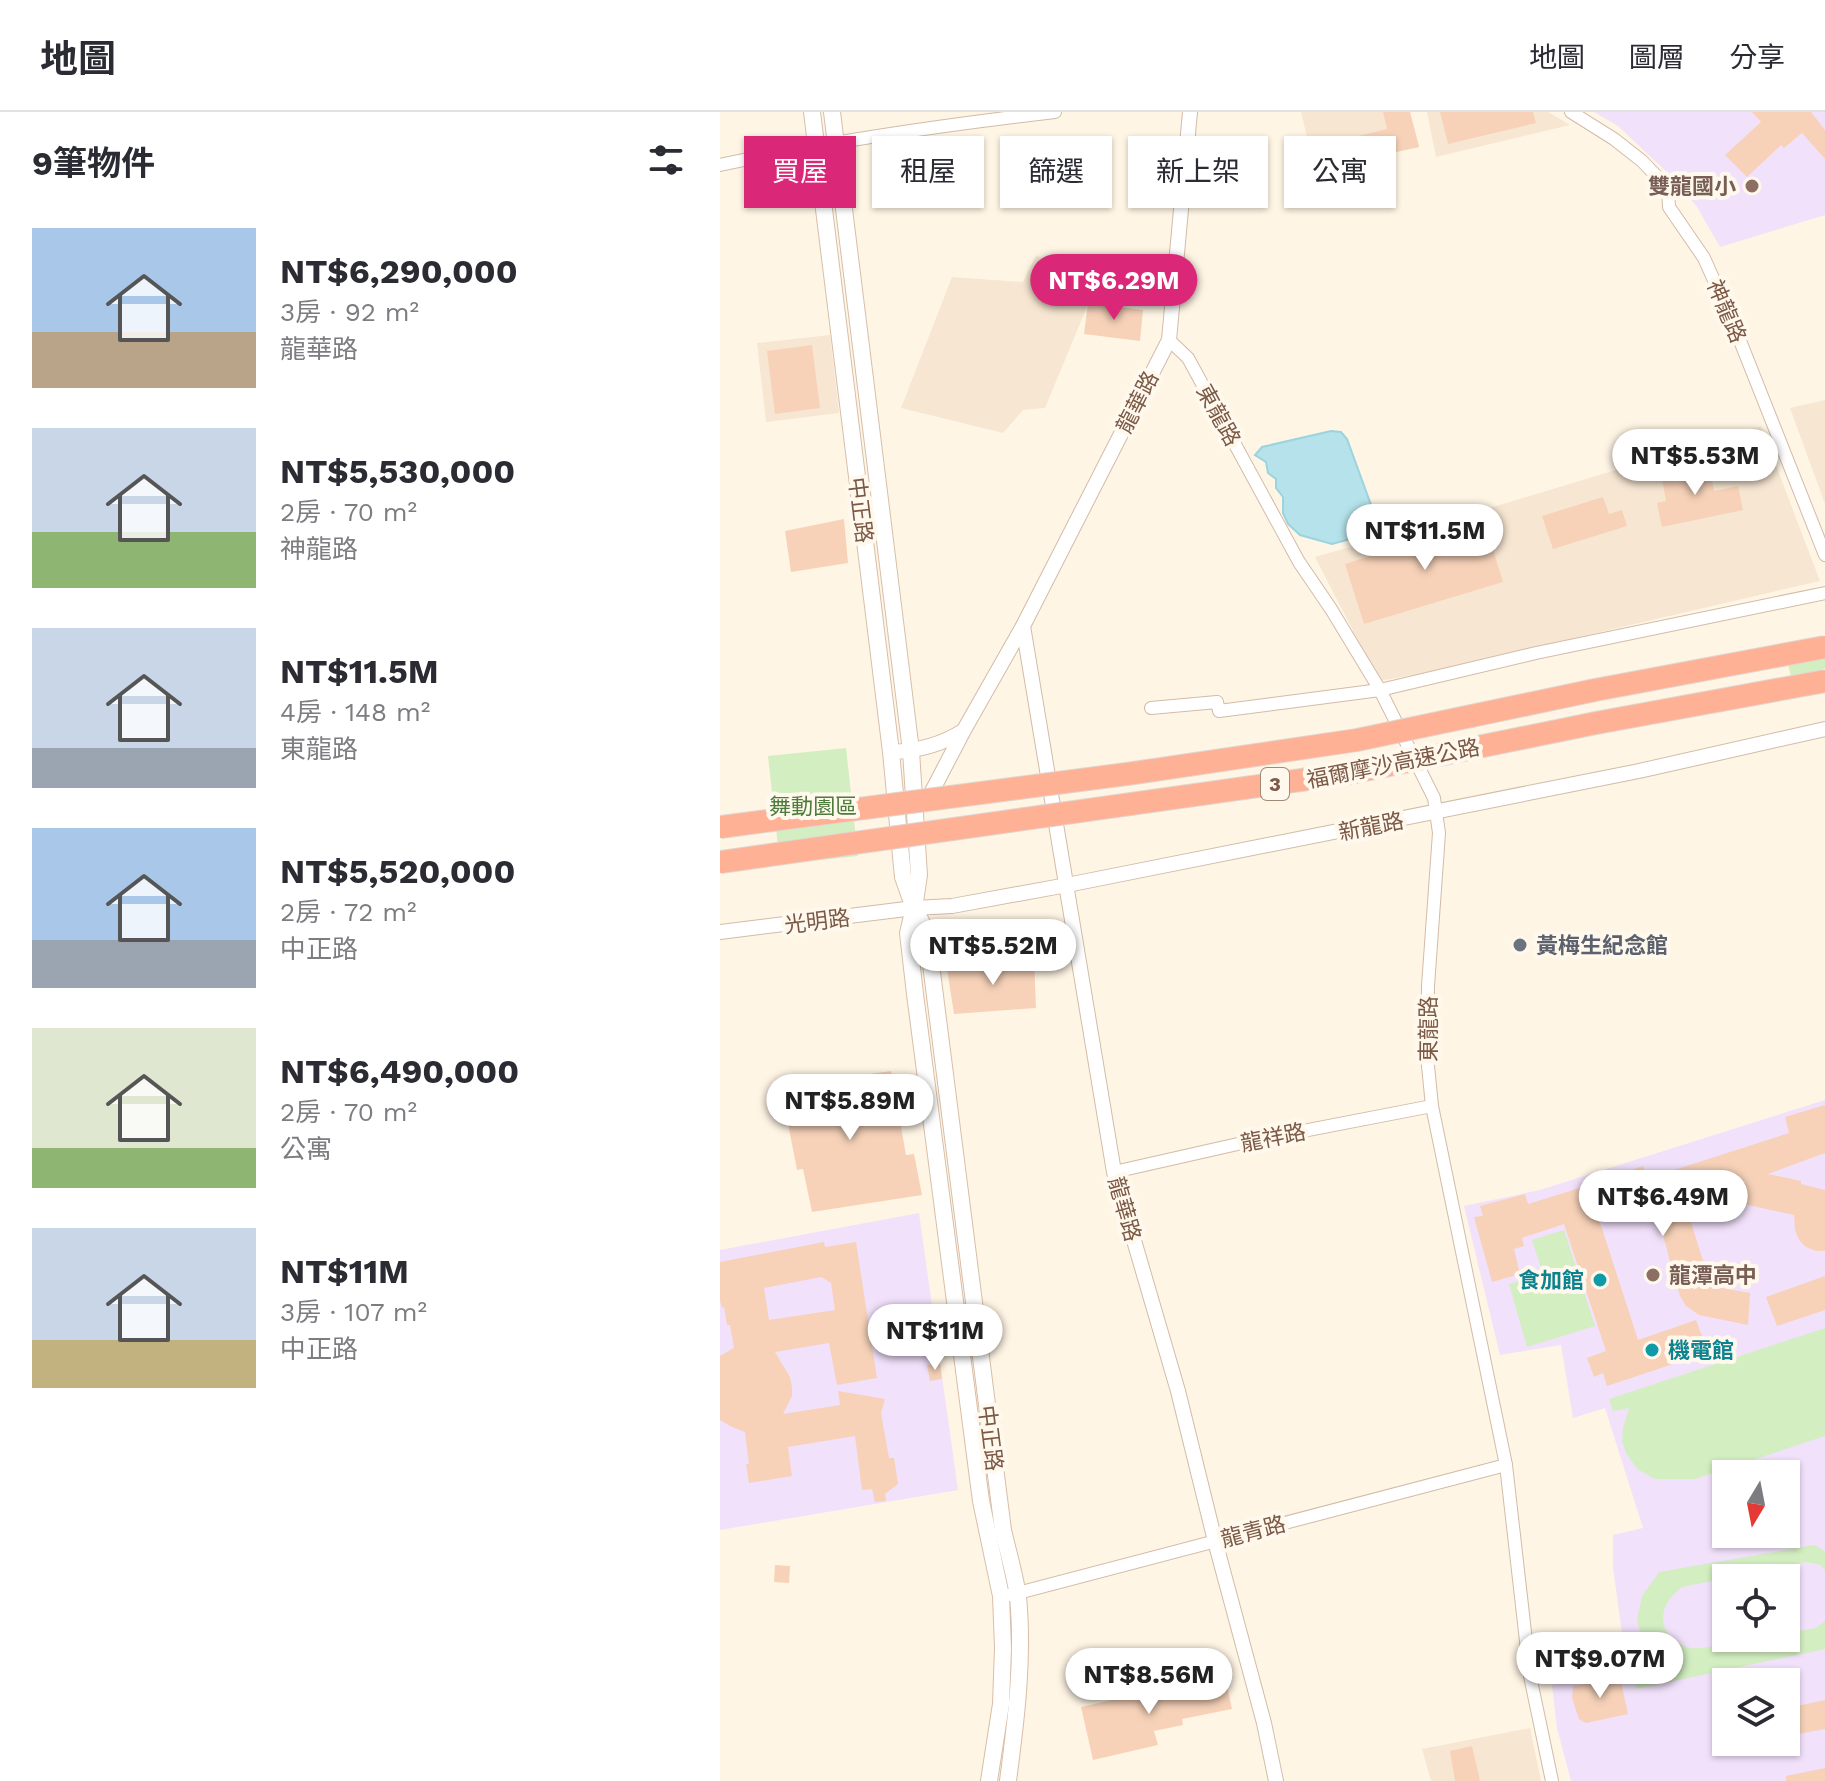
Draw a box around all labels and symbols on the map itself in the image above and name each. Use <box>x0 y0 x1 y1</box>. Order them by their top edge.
place label: 雙龍國小 <box>1648 174 1736 199</box>
marker: 雙龍國小 <box>1743 177 1761 195</box>
pin: NT$6.29M <box>1031 254 1197 322</box>
street label: 神龍路 <box>1702 276 1751 346</box>
street label: 龍華路 <box>1111 367 1164 437</box>
street label: 東龍路 <box>1192 380 1245 450</box>
pin: NT$5.53M <box>1612 429 1778 497</box>
street label: 中正路 <box>844 476 877 544</box>
pin: NT$11.5M <box>1342 504 1508 572</box>
street label: 福爾摩沙高速公路 <box>1304 734 1482 793</box>
road number: 3 <box>1261 768 1289 800</box>
park label: 舞動園區 <box>769 794 857 819</box>
street label: 新龍路 <box>1336 808 1406 845</box>
street label: 光明路 <box>783 905 851 938</box>
pin: NT$5.52M <box>910 919 1076 987</box>
place label: 黃梅生紀念館 <box>1536 933 1668 958</box>
marker: 黃梅生紀念館 <box>1511 936 1529 954</box>
street label: 東龍路 <box>1416 996 1441 1062</box>
pin: NT$5.89M <box>767 1074 933 1142</box>
street label: 龍祥路 <box>1238 1119 1308 1156</box>
pin: NT$6.49M <box>1580 1170 1746 1238</box>
street label: 龍華路 <box>1103 1174 1146 1244</box>
place label: 龍潭高中 <box>1669 1263 1757 1288</box>
marker: 龍潭高中 <box>1644 1266 1662 1284</box>
place label: 食加館 <box>1518 1268 1584 1293</box>
marker: 食加館 <box>1591 1271 1609 1289</box>
pin: NT$11M <box>870 1304 1000 1372</box>
place label: 機電館 <box>1668 1338 1734 1363</box>
marker: 機電館 <box>1643 1341 1661 1359</box>
street label: 中正路 <box>974 1404 1007 1472</box>
north arrow <box>1712 1460 1800 1548</box>
street label: 龍青路 <box>1218 1511 1288 1552</box>
pin: NT$9.07M <box>1517 1632 1683 1700</box>
pin: NT$8.56M <box>1066 1648 1232 1716</box>

